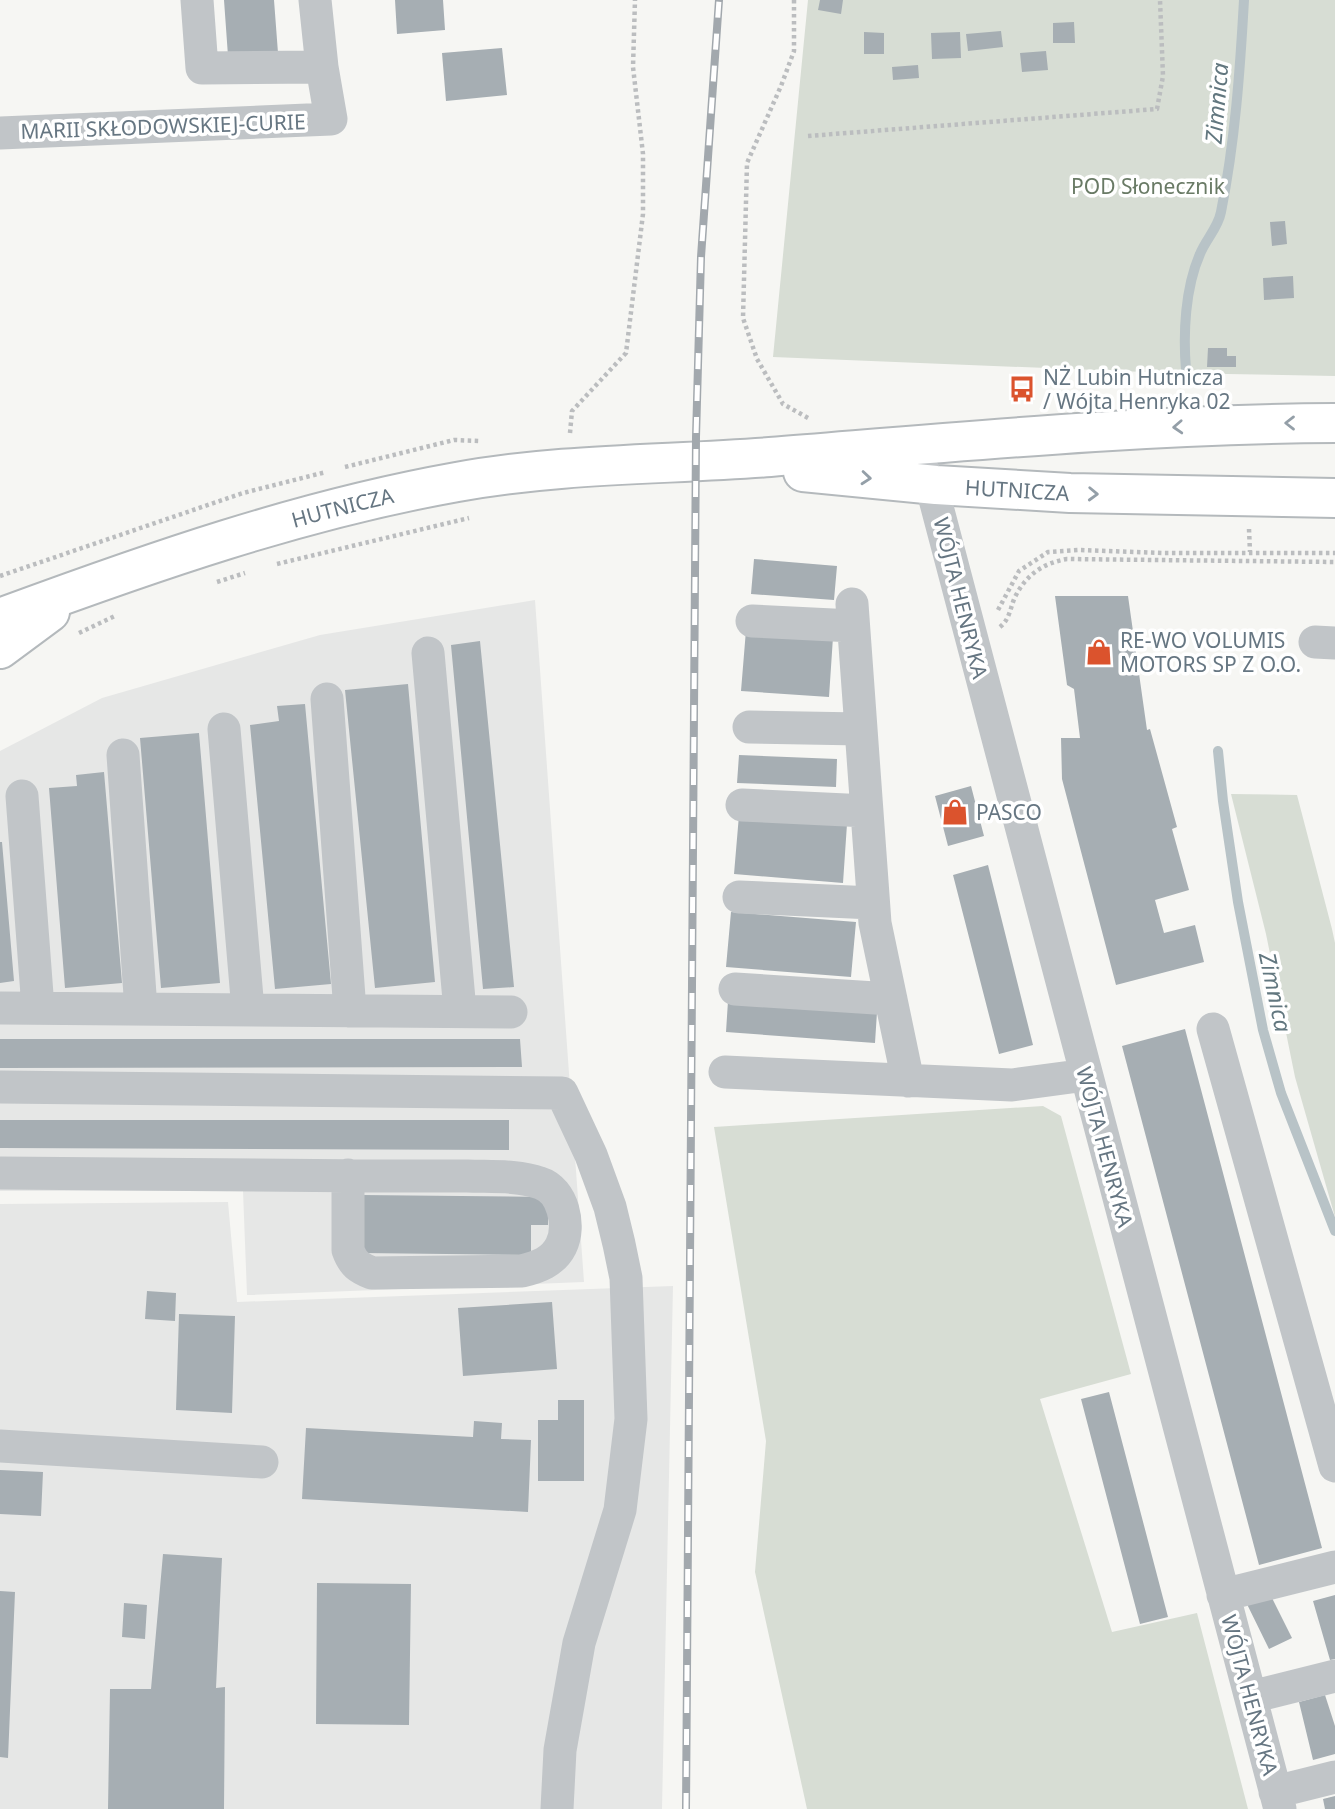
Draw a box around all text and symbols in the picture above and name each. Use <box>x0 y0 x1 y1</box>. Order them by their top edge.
water label: Zimnica <box>1196 61 1235 146</box>
street label: MARII SKŁODOWSKIEJ-CURIE <box>20 107 306 145</box>
park label: POD Słonecznik <box>1071 172 1226 200</box>
place label: NŻ Lubin Hutnicza / Wójta Henryka 02 <box>1043 363 1231 415</box>
bus stop icon: NŻ Lubin Hutnicza / Wójta Henryka 02 <box>1007 374 1037 404</box>
one-way arrow <box>1285 415 1295 431</box>
one-way arrow <box>1172 419 1183 434</box>
one-way arrow <box>861 470 872 485</box>
street label: HUTNICZA <box>964 473 1071 507</box>
street label: HUTNICZA <box>288 481 397 534</box>
one-way arrow <box>1087 487 1098 502</box>
street label: WÓJTA HENRYKA <box>927 515 995 682</box>
place label: RE-WO VOLUMIS MOTORS SP Z O.O. <box>1120 626 1301 678</box>
shop icon: RE-WO VOLUMIS MOTORS SP Z O.O. <box>1084 637 1114 667</box>
shop icon: PASCO <box>940 797 970 827</box>
place label: PASCO <box>976 798 1042 826</box>
water label: Zimnica <box>1252 948 1300 1035</box>
street label: WÓJTA HENRYKA <box>1070 1064 1140 1231</box>
street label: WÓJTA HENRYKA <box>1215 1612 1285 1779</box>

